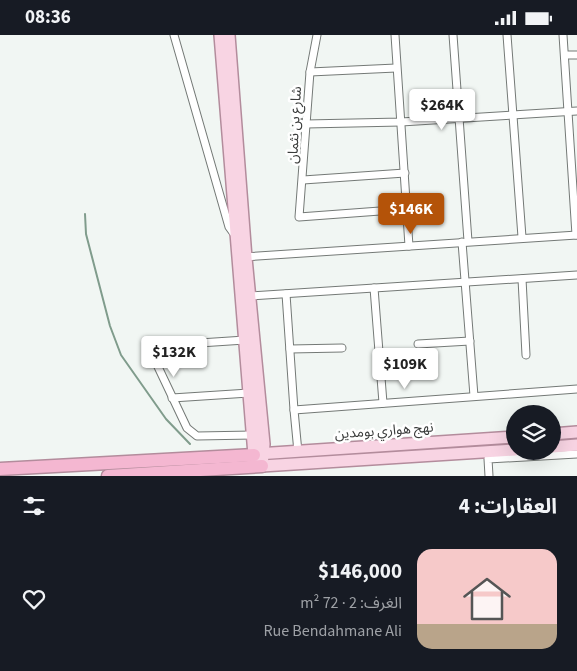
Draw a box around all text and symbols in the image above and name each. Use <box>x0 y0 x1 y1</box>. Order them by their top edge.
text: 08:36 <box>25 4 71 31</box>
street label: شارع بن نثمان <box>283 86 307 164</box>
pin: $264K <box>407 89 477 131</box>
text: $264K <box>420 94 464 116</box>
pin: $146K <box>376 193 446 235</box>
text: $146K <box>389 198 433 220</box>
pin: $132K <box>139 335 209 378</box>
text: $132K <box>152 341 196 363</box>
pin: $109K <box>370 347 440 390</box>
text: $109K <box>383 353 427 375</box>
map controls <box>506 405 561 460</box>
button: layers <box>506 405 561 460</box>
street label: نهج هواري بومدين <box>334 418 434 445</box>
text: العقارات: 4 <box>459 491 557 521</box>
icon: filters <box>20 492 48 520</box>
text: $146,000 <box>318 556 402 586</box>
icon: home <box>457 569 517 629</box>
icon: heart <box>20 585 48 613</box>
text: الغرف: 2 · 72 m² <box>300 592 402 614</box>
text: Rue Bendahmane Ali <box>263 620 402 642</box>

